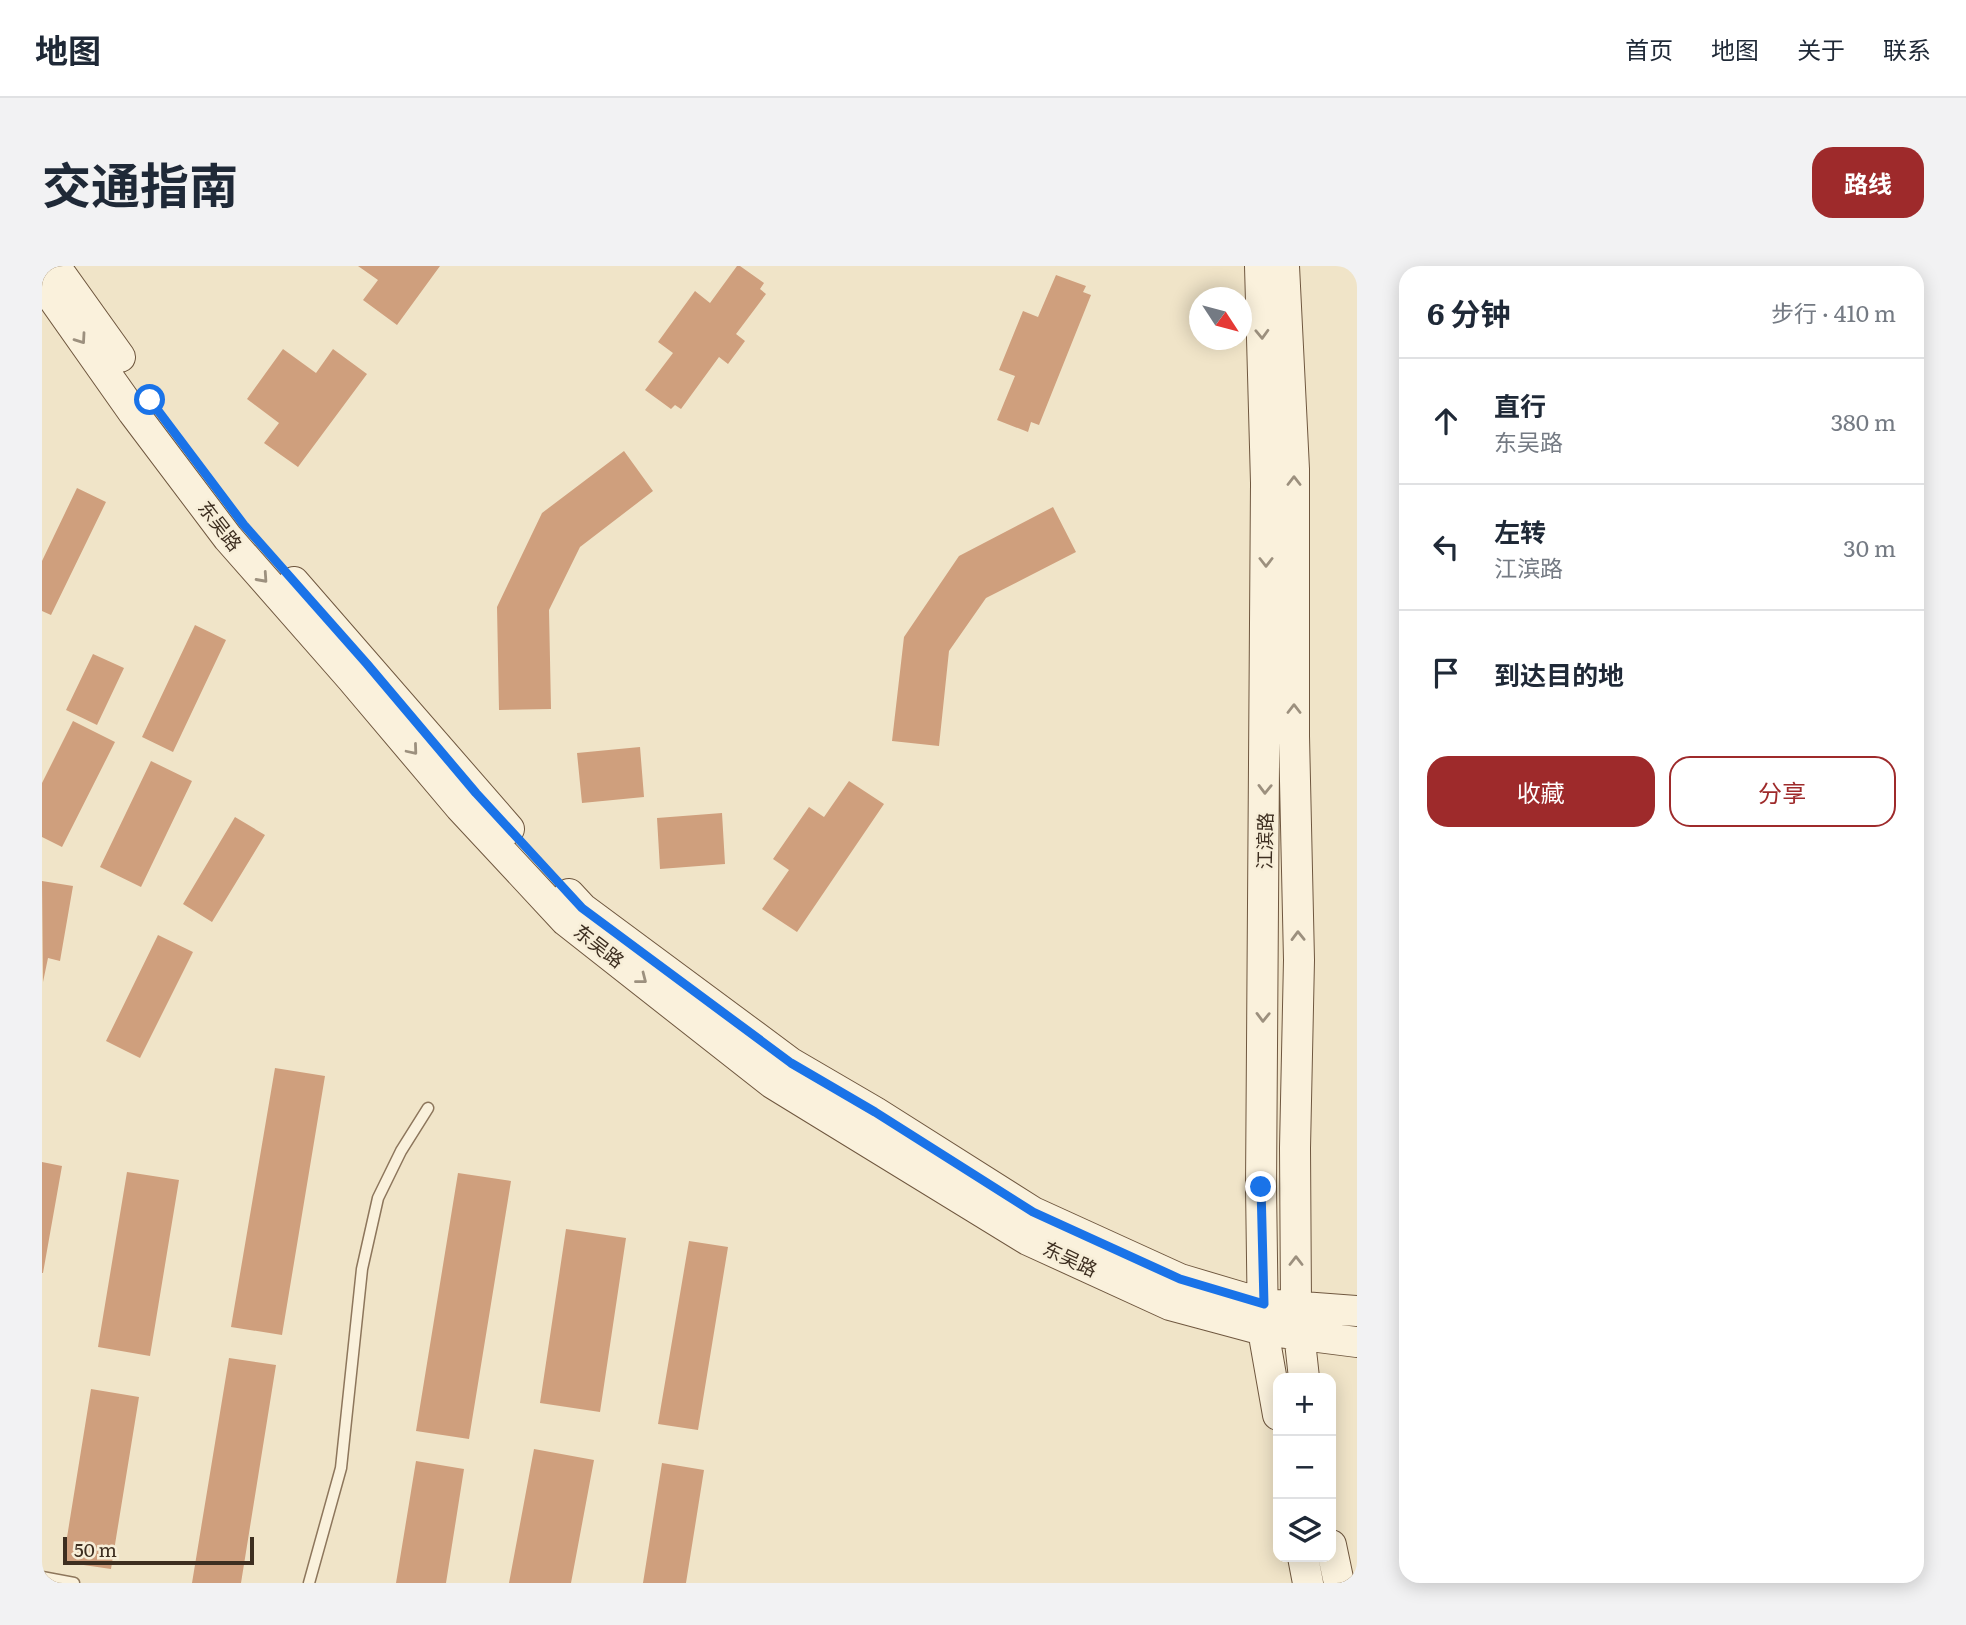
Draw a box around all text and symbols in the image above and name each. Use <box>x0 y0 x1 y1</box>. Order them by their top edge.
text: 地图 <box>35 24 101 73</box>
text: 首页 <box>1625 31 1673 66</box>
text: 地图 <box>1711 31 1759 66</box>
text: 关于 <box>1797 31 1845 66</box>
text: 联系 <box>1883 31 1931 66</box>
text: 交通指南 <box>42 146 238 219</box>
button: 路线 <box>1812 147 1924 218</box>
north arrow <box>1189 287 1252 350</box>
text: 6 分钟 <box>1427 290 1511 334</box>
text: 步行 · 410 m <box>1771 295 1896 329</box>
one-way arrow <box>1254 329 1270 340</box>
one-way arrow <box>73 331 85 344</box>
route start <box>134 384 165 415</box>
text: 直行 <box>1494 385 1546 424</box>
icon: ahead <box>1427 402 1465 440</box>
text: 380 m <box>1831 404 1896 438</box>
text: 东吴路 <box>1494 424 1563 458</box>
one-way arrow <box>1286 475 1302 486</box>
street label: 东吴路 <box>192 494 249 556</box>
text: 左转 <box>1494 511 1546 550</box>
icon: left <box>1427 528 1465 566</box>
text: 30 m <box>1843 530 1896 564</box>
text: 江滨路 <box>1494 550 1563 584</box>
one-way arrow <box>1258 557 1274 567</box>
one-way arrow <box>255 570 268 583</box>
icon: arrive <box>1427 654 1465 692</box>
text: 到达目的地 <box>1494 654 1624 693</box>
one-way arrow <box>1286 703 1302 713</box>
one-way arrow <box>404 743 417 755</box>
button: 收藏 <box>1427 756 1655 827</box>
button: 分享 <box>1669 756 1896 827</box>
one-way arrow <box>1257 784 1273 795</box>
street label: 江滨路 <box>1250 812 1278 870</box>
street label: 东吴路 <box>569 917 631 974</box>
one-way arrow <box>1290 930 1306 941</box>
one-way arrow <box>634 971 647 984</box>
one-way arrow <box>1255 1012 1271 1022</box>
route end <box>1245 1171 1276 1202</box>
street label: 东吴路 <box>1039 1233 1102 1283</box>
one-way arrow <box>1288 1256 1303 1267</box>
map controls <box>1273 1373 1336 1562</box>
button: + <box>1273 1373 1336 1436</box>
button: − <box>1273 1436 1336 1499</box>
button: layers <box>1273 1499 1336 1562</box>
scale bar <box>63 1534 254 1566</box>
text: 50 m <box>74 1535 117 1563</box>

